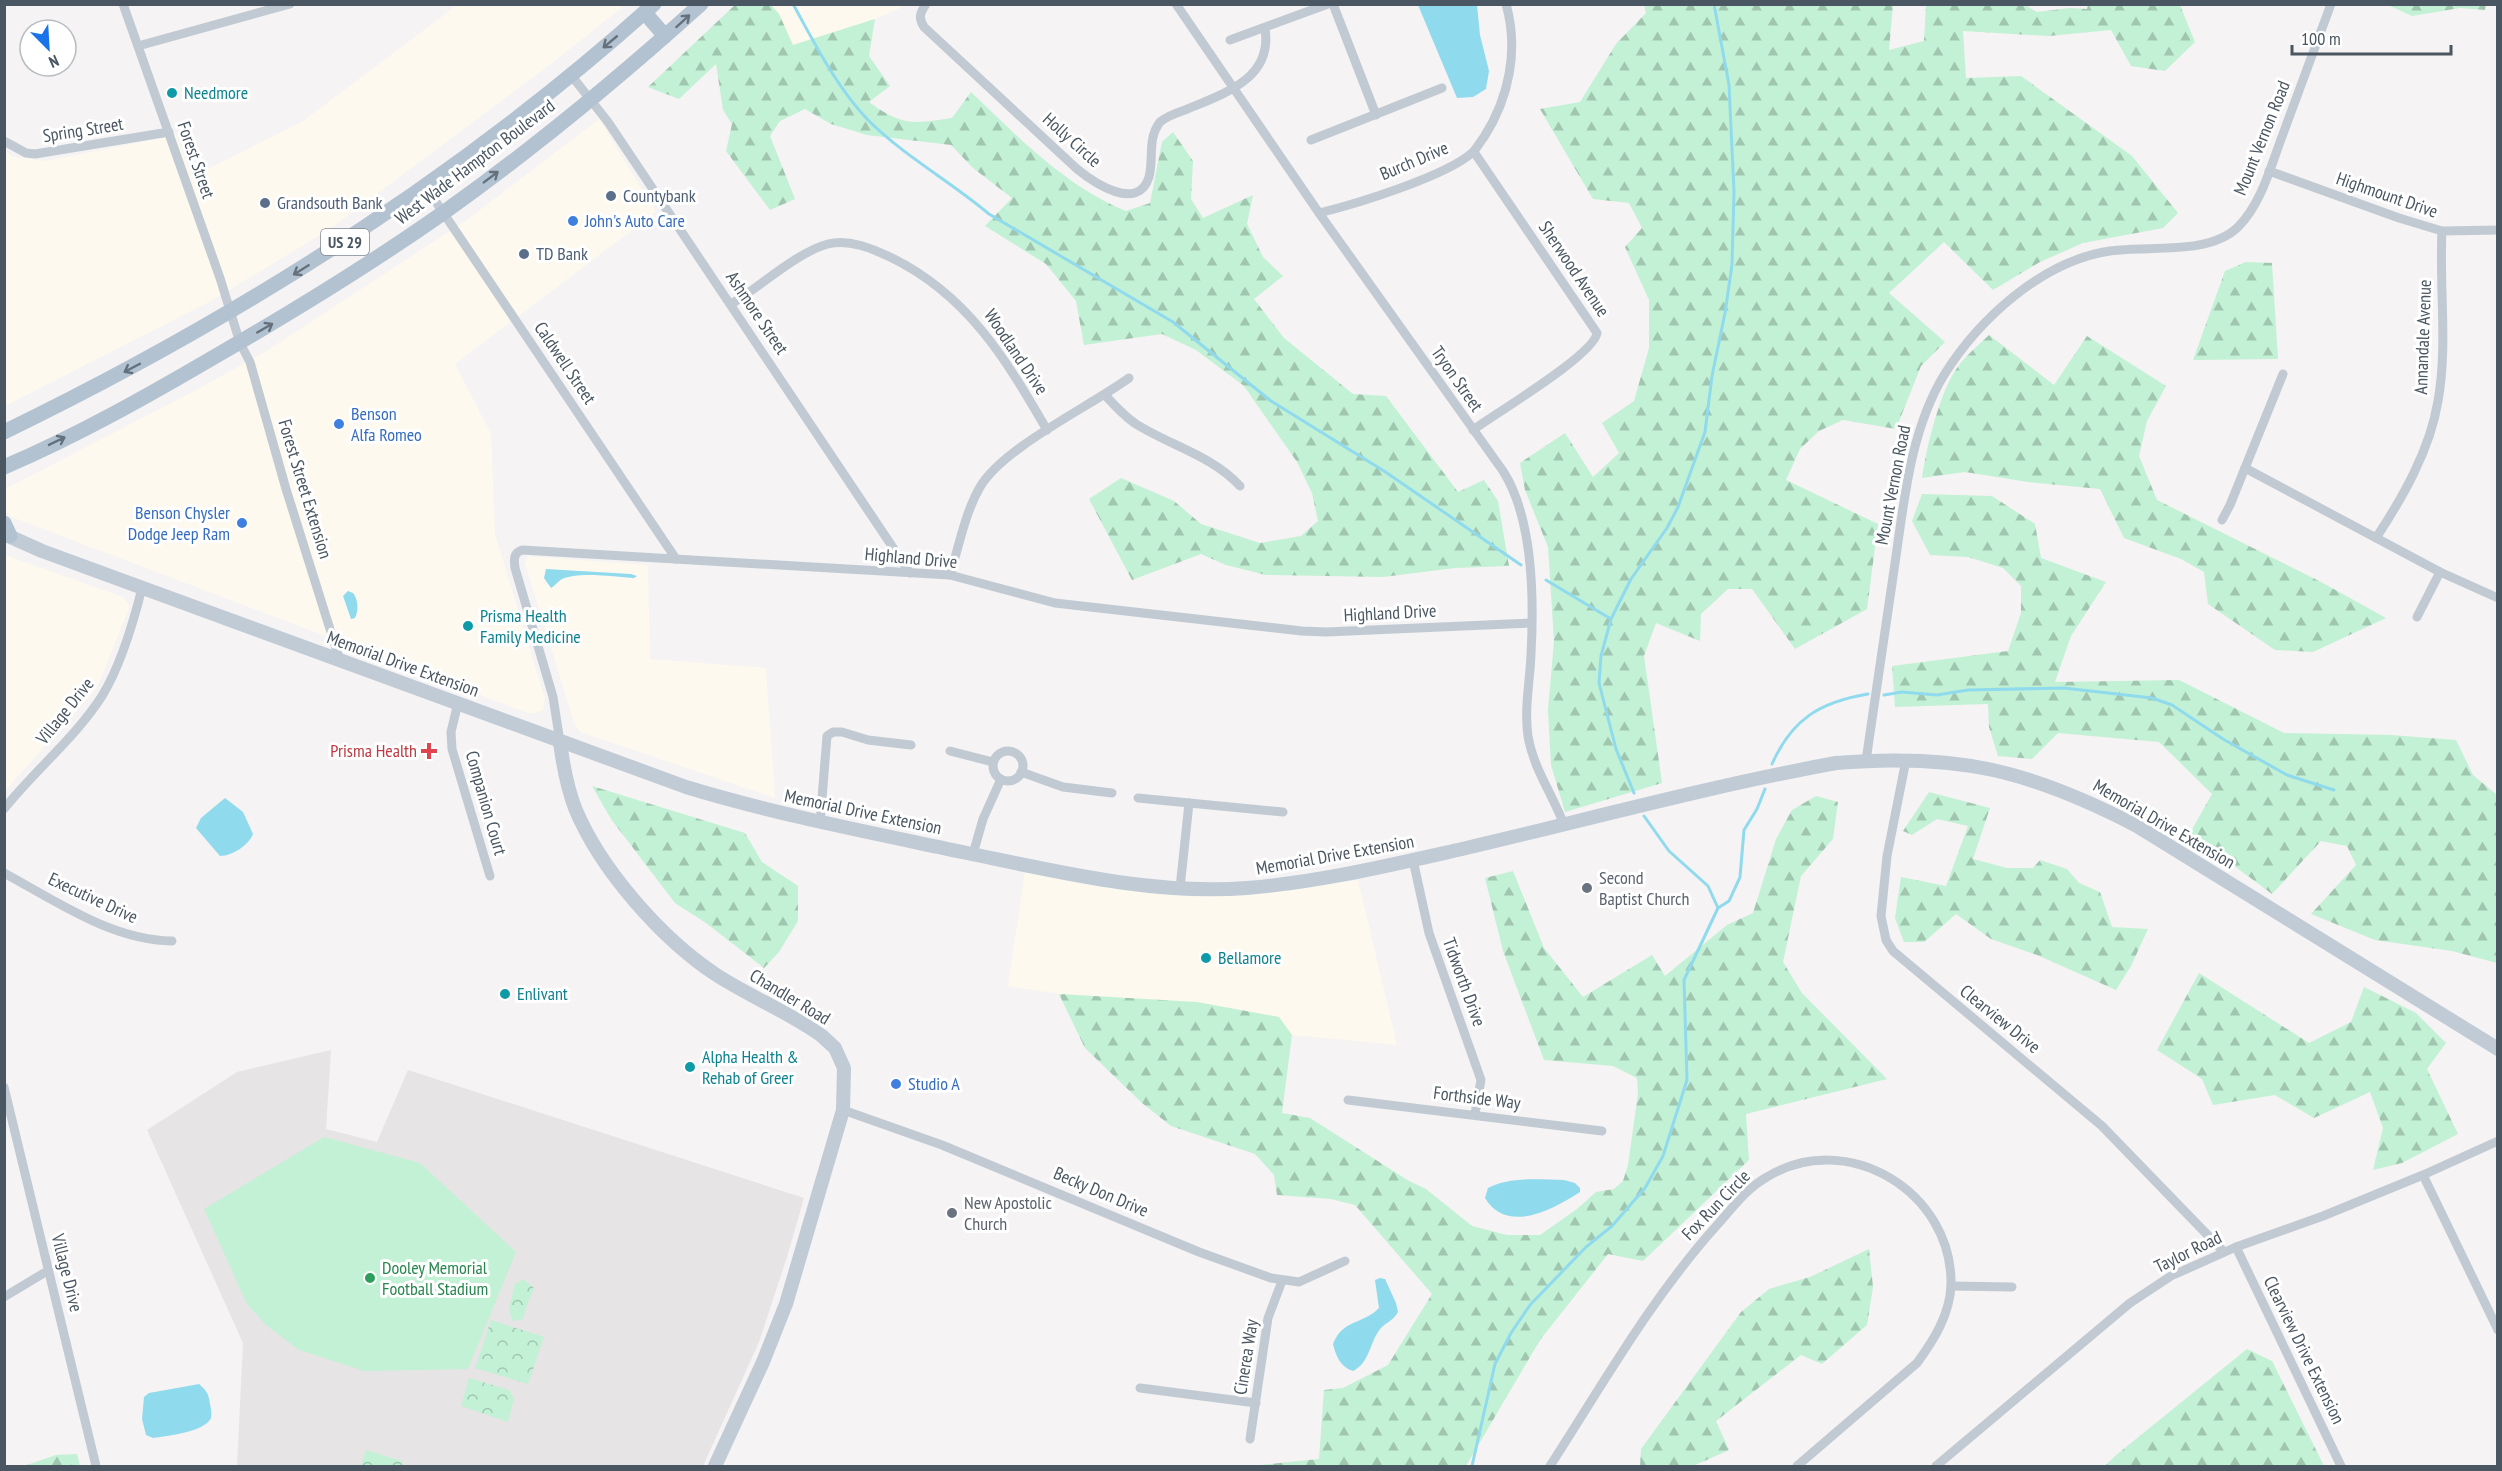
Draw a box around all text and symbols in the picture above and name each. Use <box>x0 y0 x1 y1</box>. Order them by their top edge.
one-way arrow <box>675 14 690 28</box>
north arrow <box>18 18 78 78</box>
scale bar <box>2292 18 2451 56</box>
text: 100 m <box>2301 27 2341 50</box>
one-way arrow <box>602 36 618 49</box>
text: N <box>46 51 62 73</box>
street label: Mount Vernon Road <box>2228 77 2295 198</box>
place label: Needmore <box>184 81 248 104</box>
marker: Needmore <box>165 86 179 100</box>
street label: West Wade Hampton Boulevard <box>390 94 559 229</box>
street label: Holly Circle <box>1038 107 1106 172</box>
street label: Spring Street <box>41 112 125 147</box>
street label: Forest Street <box>173 118 220 201</box>
street label: Burch Drive <box>1376 136 1451 185</box>
street label: Highmount Drive <box>2333 166 2441 223</box>
one-way arrow <box>482 171 498 184</box>
place label: Countybank <box>623 184 696 207</box>
marker: Countybank <box>604 189 618 203</box>
place label: Grandsouth Bank <box>277 191 383 214</box>
marker: Grandsouth Bank <box>258 196 272 210</box>
place label: John's Auto Care <box>584 209 685 232</box>
marker: John's Auto Care <box>566 214 580 228</box>
street label: Sherwood Avenue <box>1534 216 1615 321</box>
road number: US 29 <box>321 229 369 255</box>
place label: TD Bank <box>536 242 588 265</box>
marker: TD Bank <box>517 247 531 261</box>
one-way arrow <box>293 264 310 276</box>
street label: Ashmore Street <box>721 267 794 359</box>
street label: Annandale Avenue <box>2409 279 2436 395</box>
street label: Woodland Drive <box>979 304 1053 399</box>
street label: Caldwell Street <box>529 317 601 408</box>
one-way arrow <box>256 322 273 334</box>
street label: Tryon Street <box>1426 341 1488 416</box>
one-way arrow <box>124 363 142 374</box>
place label: Benson Alfa Romeo <box>351 402 422 446</box>
street label: Forest Street Extension <box>273 416 338 561</box>
marker: Benson Alfa Romeo <box>332 417 346 431</box>
street label: Mount Vernon Road <box>1870 423 1915 547</box>
one-way arrow <box>48 435 66 447</box>
place label: Benson Chysler Dodge Jeep Ram <box>128 501 230 545</box>
marker: Benson Chysler Dodge Jeep Ram <box>235 516 249 530</box>
street label: Highland Drive <box>864 542 958 573</box>
street label: Highland Drive <box>1343 599 1437 626</box>
place label: Prisma Health Family Medicine <box>480 604 581 648</box>
marker: Prisma Health Family Medicine <box>461 619 475 633</box>
street label: Memorial Drive Extension <box>324 625 482 702</box>
street label: Village Drive <box>30 673 99 750</box>
place label: Prisma Health <box>330 739 417 762</box>
marker: Prisma Health <box>422 744 436 758</box>
street label: Companion Court <box>461 748 512 858</box>
street label: Memorial Drive Extension <box>2089 774 2239 874</box>
street label: Memorial Drive Extension <box>782 784 944 839</box>
street label: Memorial Drive Extension <box>1254 829 1416 880</box>
place label: Second Baptist Church <box>1599 866 1689 910</box>
street label: Executive Drive <box>45 867 142 928</box>
marker: Second Baptist Church <box>1580 881 1594 895</box>
street label: Tidworth Drive <box>1438 934 1491 1029</box>
place label: Bellamore <box>1218 946 1281 969</box>
marker: Bellamore <box>1199 951 1213 965</box>
street label: Chandler Road <box>746 963 835 1030</box>
street label: Clearview Drive <box>1955 979 2045 1058</box>
place label: Enlivant <box>517 982 568 1005</box>
marker: Enlivant <box>498 987 512 1001</box>
place label: Alpha Health & Rehab of Greer <box>702 1045 798 1089</box>
marker: Alpha Health & Rehab of Greer <box>683 1060 697 1074</box>
place label: Studio A <box>908 1072 960 1095</box>
marker: Studio A <box>889 1077 903 1091</box>
street label: Forthside Way <box>1432 1081 1522 1114</box>
street label: Becky Don Drive <box>1050 1161 1152 1222</box>
street label: Fox Run Circle <box>1676 1165 1755 1245</box>
place label: New Apostolic Church <box>964 1191 1052 1235</box>
marker: New Apostolic Church <box>945 1206 959 1220</box>
street label: Taylor Road <box>2150 1225 2225 1278</box>
street label: Village Drive <box>46 1231 88 1314</box>
place label: Dooley Memorial Football Stadium <box>382 1256 488 1300</box>
marker: Dooley Memorial Football Stadium <box>363 1271 377 1285</box>
street label: Clearview Drive Extension <box>2259 1272 2350 1428</box>
street label: Cinerea Way <box>1228 1317 1263 1396</box>

